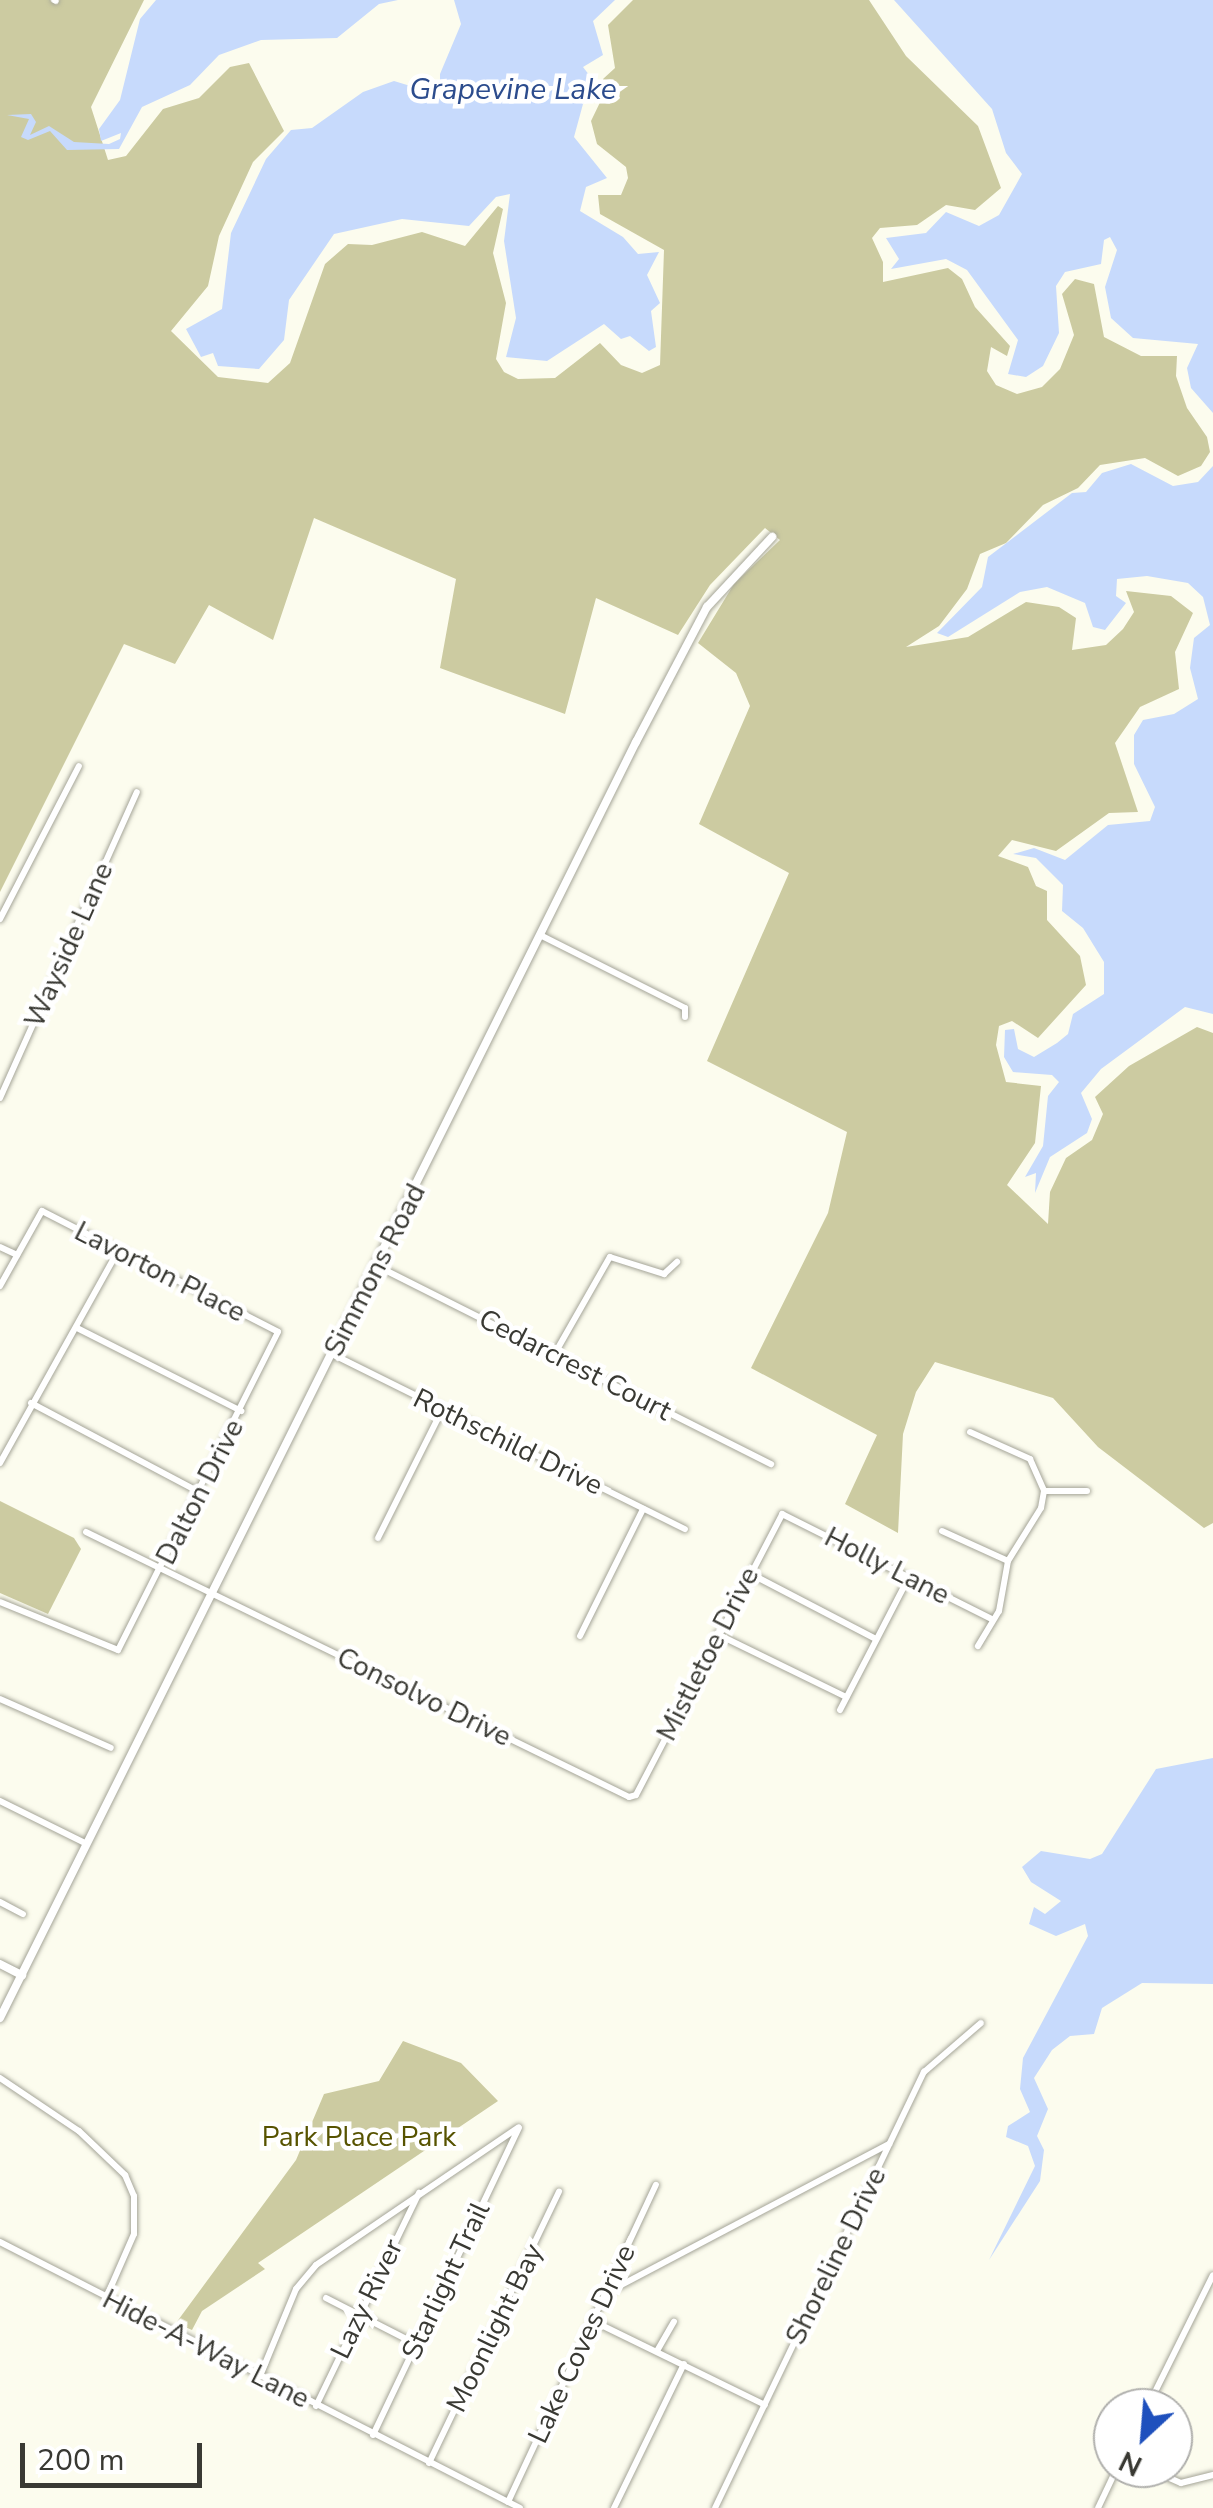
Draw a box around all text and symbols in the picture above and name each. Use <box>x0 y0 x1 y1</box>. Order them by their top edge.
water label: Grapevine Lake <box>409 72 617 108</box>
street label: Wayside Lane <box>18 857 120 1033</box>
street label: Simmons Road <box>317 1178 433 1362</box>
street label: Lavorton Place <box>69 1215 251 1329</box>
street label: Cedarcrest Court <box>473 1302 677 1428</box>
street label: Rothschild Drive <box>408 1382 608 1502</box>
street label: Dalton Drive <box>149 1414 251 1570</box>
street label: Holly Lane <box>819 1520 955 1612</box>
street label: Mistletoe Drive <box>650 1562 766 1746</box>
street label: Consolvo Drive <box>331 1640 517 1754</box>
park label: Park Place Park <box>262 2120 456 2154</box>
street label: Shoreline Drive <box>779 2162 893 2350</box>
street label: Starlight Trail <box>395 2197 497 2365</box>
street label: Lazy River <box>324 2234 410 2364</box>
street label: Moonlight Bay <box>440 2238 550 2418</box>
street label: Lake Coves Drive <box>521 2239 643 2449</box>
street label: Hide-A-Way Lane <box>97 2282 315 2416</box>
north arrow <box>1093 2388 1193 2488</box>
scale bar <box>25 2423 208 2485</box>
text: 200 m <box>37 2440 124 2481</box>
text: N <box>1113 2442 1148 2485</box>

